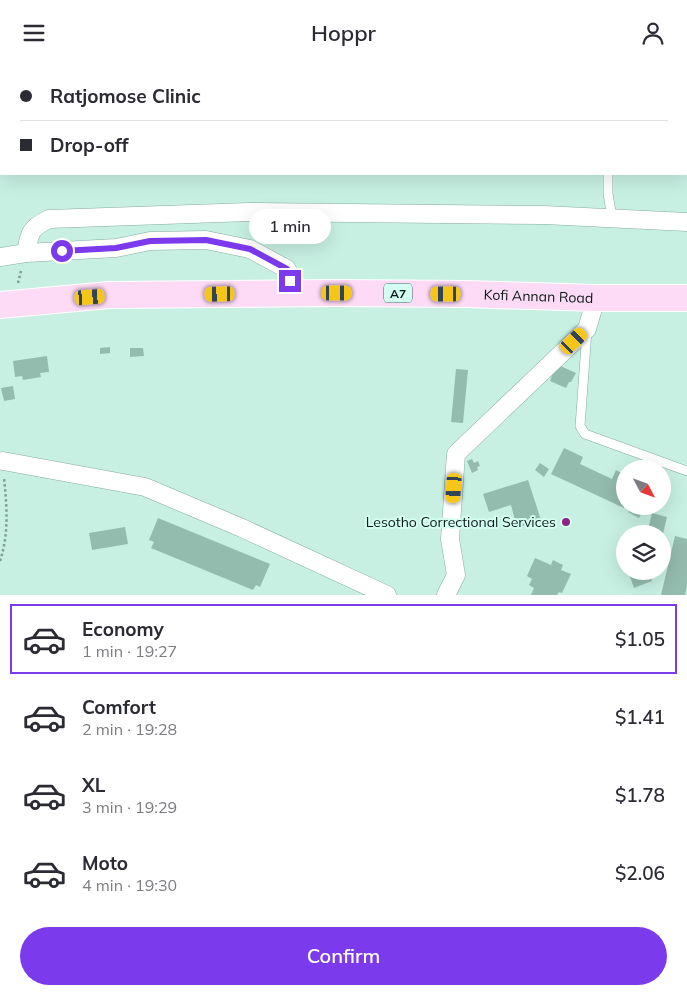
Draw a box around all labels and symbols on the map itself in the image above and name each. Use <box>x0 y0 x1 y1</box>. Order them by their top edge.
callout: 1 min <box>249 209 331 243</box>
route start <box>51 240 73 262</box>
route end <box>279 270 301 292</box>
road number: A7 <box>384 283 412 303</box>
car <box>204 286 235 302</box>
car <box>322 286 352 301</box>
street label: Kofi Annan Road <box>483 286 594 307</box>
car <box>431 287 461 302</box>
car <box>74 288 105 306</box>
car <box>557 325 590 357</box>
north arrow <box>616 460 671 515</box>
car <box>445 473 462 503</box>
place label: Lesotho Correctional Services <box>366 513 556 531</box>
marker: Lesotho Correctional Services <box>560 516 572 528</box>

